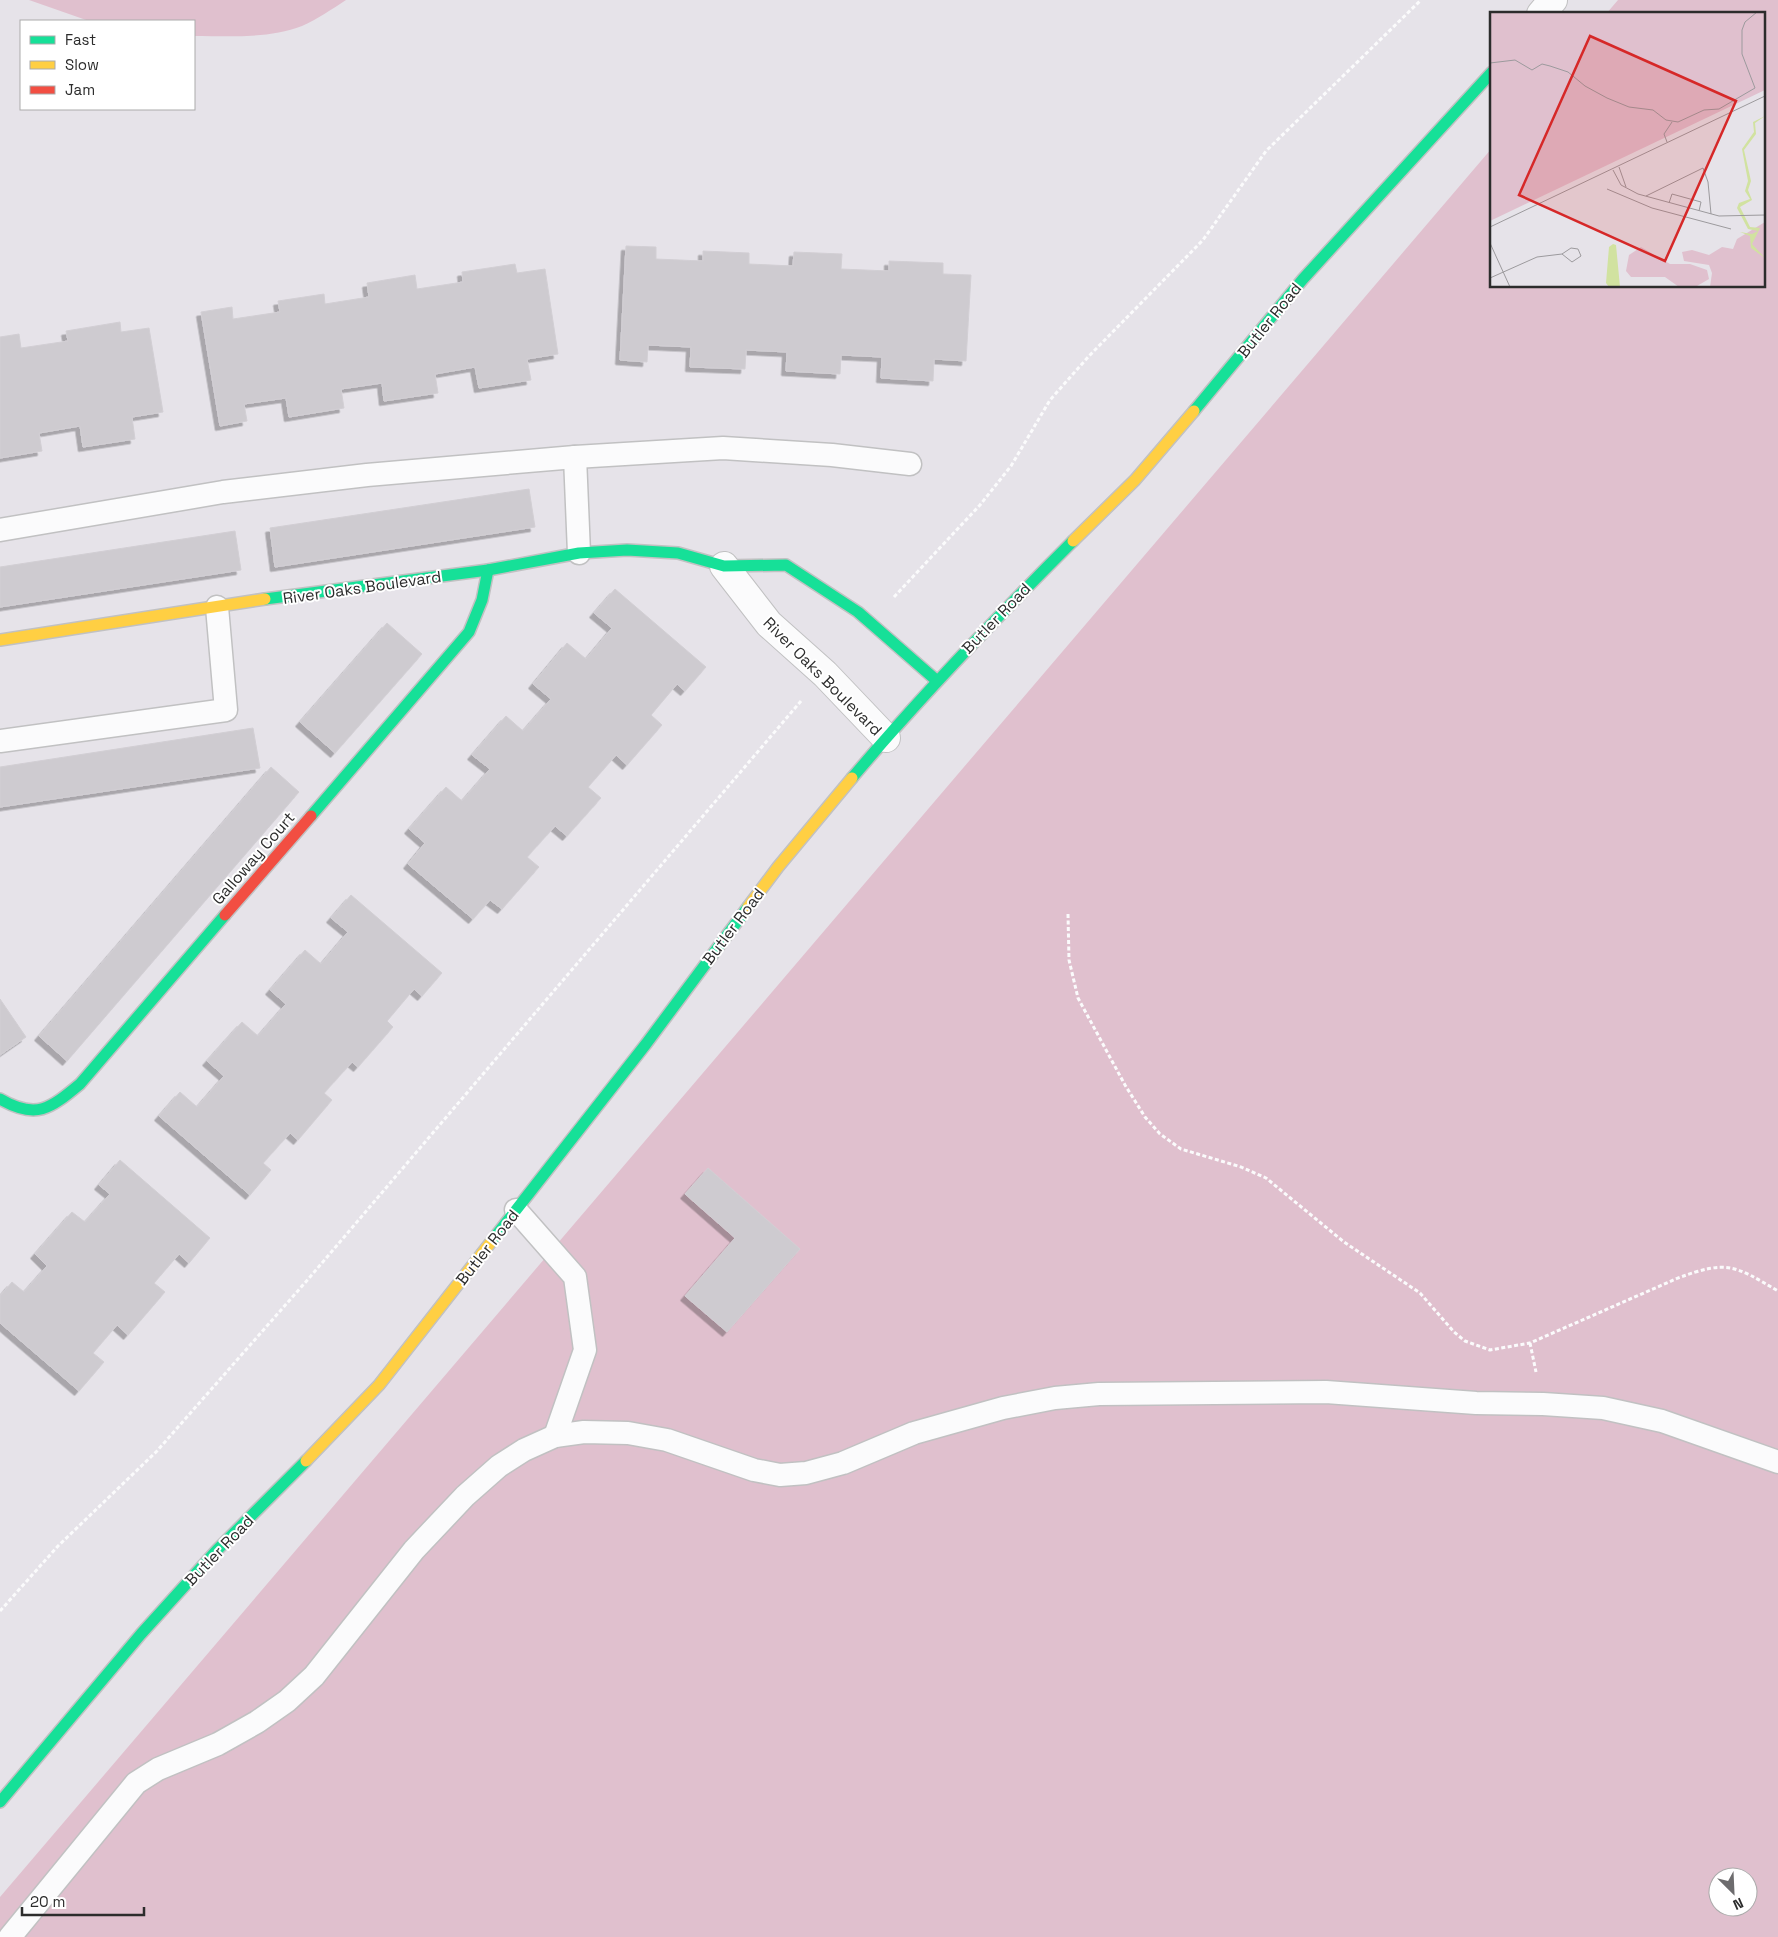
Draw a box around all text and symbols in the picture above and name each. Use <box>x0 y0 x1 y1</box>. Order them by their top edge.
inset map <box>1490 12 1766 288</box>
legend <box>20 20 195 110</box>
text: Fast <box>65 30 96 49</box>
text: Slow <box>65 55 99 74</box>
text: Jam <box>65 80 95 99</box>
street label: Butler Road <box>1233 279 1306 362</box>
street label: River Oaks Boulevard <box>282 566 443 609</box>
street label: Butler Road <box>957 578 1035 658</box>
street label: River Oaks Boulevard <box>759 612 887 740</box>
street label: Galloway Court <box>207 808 299 909</box>
street label: Butler Road <box>698 884 769 969</box>
street label: Butler Road <box>451 1205 524 1289</box>
street label: Butler Road <box>180 1510 258 1590</box>
north arrow <box>1708 1867 1758 1917</box>
scale bar <box>22 1884 145 1916</box>
text: 20 m <box>30 1892 65 1911</box>
text: N <box>1730 1894 1746 1914</box>

